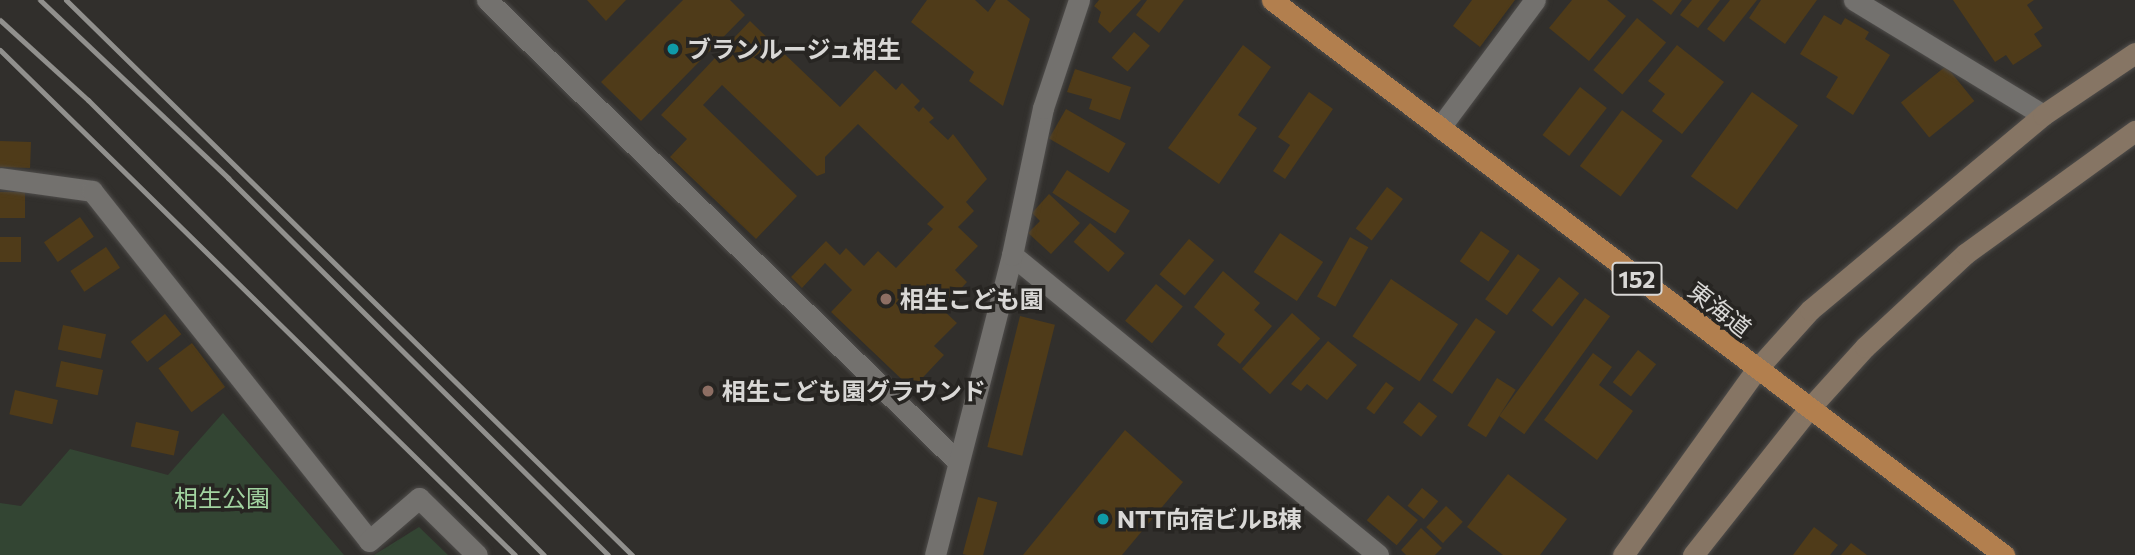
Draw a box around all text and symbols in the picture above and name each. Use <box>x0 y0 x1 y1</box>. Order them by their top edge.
place label: ブランルージュ相生 <box>687 35 903 63</box>
marker: ブランルージュ相生 <box>665 41 681 57</box>
road number: 152 <box>1611 260 1663 298</box>
street label: 東海道 <box>1683 275 1757 343</box>
place label: 相生こども園 <box>900 285 1044 313</box>
marker: 相生こども園 <box>878 291 894 307</box>
place label: 相生こども園グラウンド <box>722 377 986 405</box>
marker: 相生こども園グラウンド <box>700 383 716 399</box>
park label: 相生公園 <box>174 484 270 512</box>
place label: NTT向宿ビルB棟 <box>1117 505 1302 533</box>
marker: NTT向宿ビルB棟 <box>1095 511 1111 527</box>

